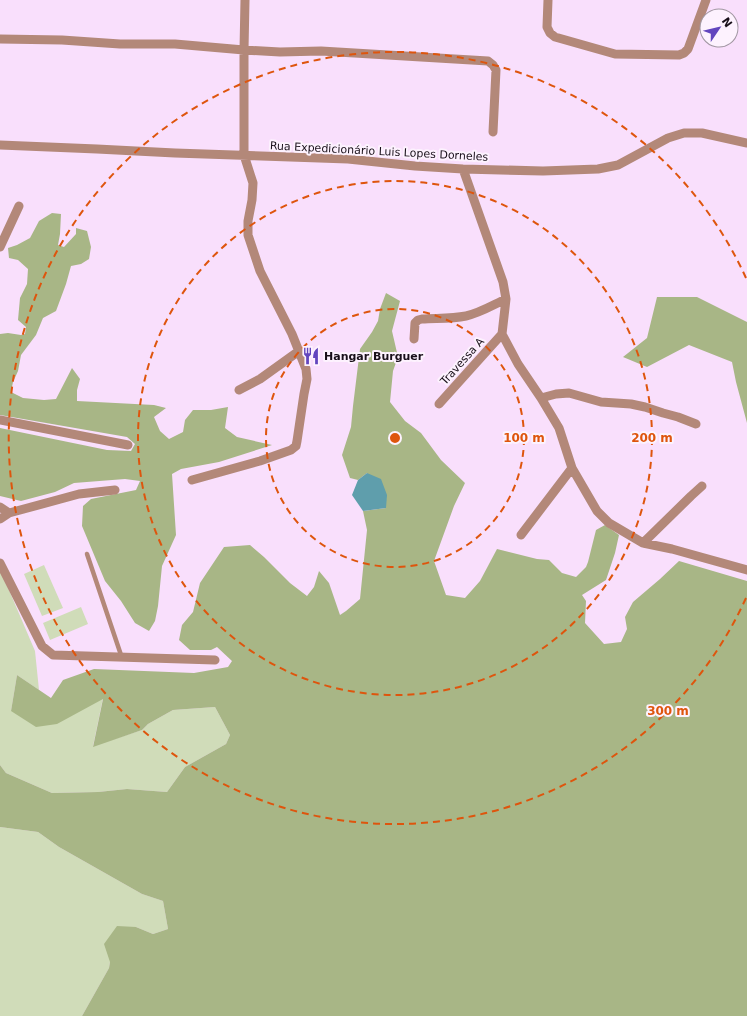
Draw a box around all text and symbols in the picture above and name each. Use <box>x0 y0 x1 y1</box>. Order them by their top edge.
north arrow <box>699 8 739 48</box>
text: N <box>719 15 735 30</box>
street label: Rua Expedicionário Luis Lopes Dorneles <box>269 139 489 164</box>
street label: Travessa A <box>437 335 487 388</box>
restaurant icon: Hangar Burguer <box>301 346 321 366</box>
place label: Hangar Burguer <box>324 350 424 363</box>
centre of rings <box>388 431 402 445</box>
text: 100 m <box>503 431 545 445</box>
text: 200 m <box>631 431 673 445</box>
text: 300 m <box>647 704 689 718</box>

